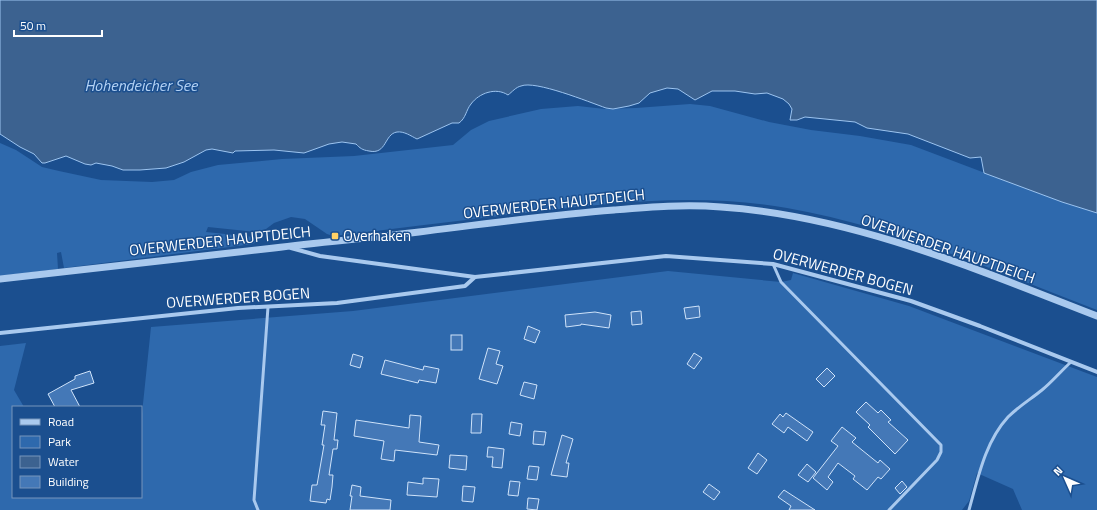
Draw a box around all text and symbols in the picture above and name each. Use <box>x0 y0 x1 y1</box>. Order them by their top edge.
scale bar <box>14 12 102 38</box>
text: 50 m <box>20 16 46 35</box>
water label: Hohendeicher See <box>84 73 199 97</box>
street label: OVERWERDER HAUPTDEICH <box>462 183 646 224</box>
street label: OVERWERDER HAUPTDEICH <box>858 208 1038 289</box>
street label: OVERWERDER HAUPTDEICH <box>128 220 312 261</box>
place label: Overhaken <box>343 224 411 247</box>
marker: Overhaken <box>330 231 340 241</box>
street label: OVERWERDER BOGEN <box>771 242 916 301</box>
street label: OVERWERDER BOGEN <box>165 281 311 314</box>
legend <box>12 406 142 498</box>
text: Road <box>48 412 74 431</box>
text: Park <box>48 432 71 451</box>
text: Water <box>48 452 79 471</box>
north arrow <box>1045 458 1085 498</box>
text: N <box>1050 463 1066 479</box>
text: Building <box>48 472 89 491</box>

